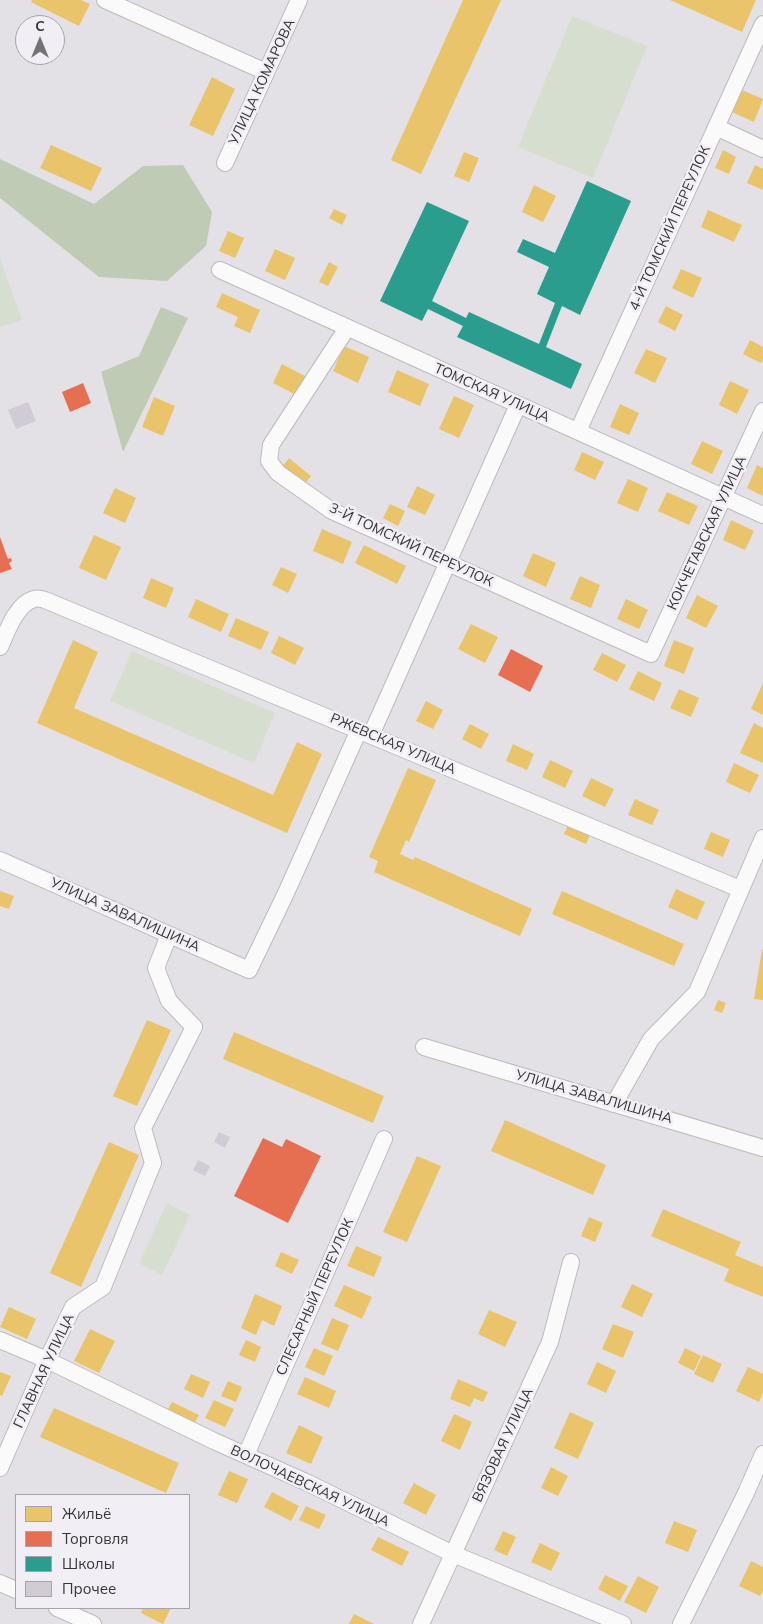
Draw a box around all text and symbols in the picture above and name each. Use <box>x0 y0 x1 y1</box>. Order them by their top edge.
north arrow <box>15 15 65 65</box>
street label: УЛИЦА КОМАРОВА <box>225 16 299 148</box>
text: С <box>35 17 45 35</box>
street label: 4-Й ТОМСКИЙ ПЕРЕУЛОК <box>626 143 714 313</box>
street label: ТОМСКАЯ УЛИЦА <box>432 360 552 426</box>
street label: КОКЧЕТАВСКАЯ УЛИЦА <box>664 453 750 613</box>
street label: 3-Й ТОМСКИЙ ПЕРЕУЛОК <box>326 500 496 590</box>
street label: РЖЕВСКАЯ УЛИЦА <box>328 710 458 778</box>
street label: УЛИЦА ЗАВАЛИШИНА <box>47 874 203 956</box>
street label: УЛИЦА ЗАВАЛИШИНА <box>514 1067 674 1127</box>
street label: СЛЕСАРНЫЙ ПЕРЕУЛОК <box>273 1216 357 1378</box>
street label: ГЛАВНАЯ УЛИЦА <box>10 1311 78 1431</box>
street label: ВЯЗОВАЯ УЛИЦА <box>469 1385 537 1505</box>
street label: ВОЛОЧАЕВСКАЯ УЛИЦА <box>228 1442 392 1530</box>
legend <box>15 1494 190 1609</box>
text: Жильё <box>62 1504 111 1523</box>
text: Торговля <box>62 1529 129 1548</box>
text: Школы <box>62 1554 115 1573</box>
text: Прочее <box>62 1579 116 1598</box>

